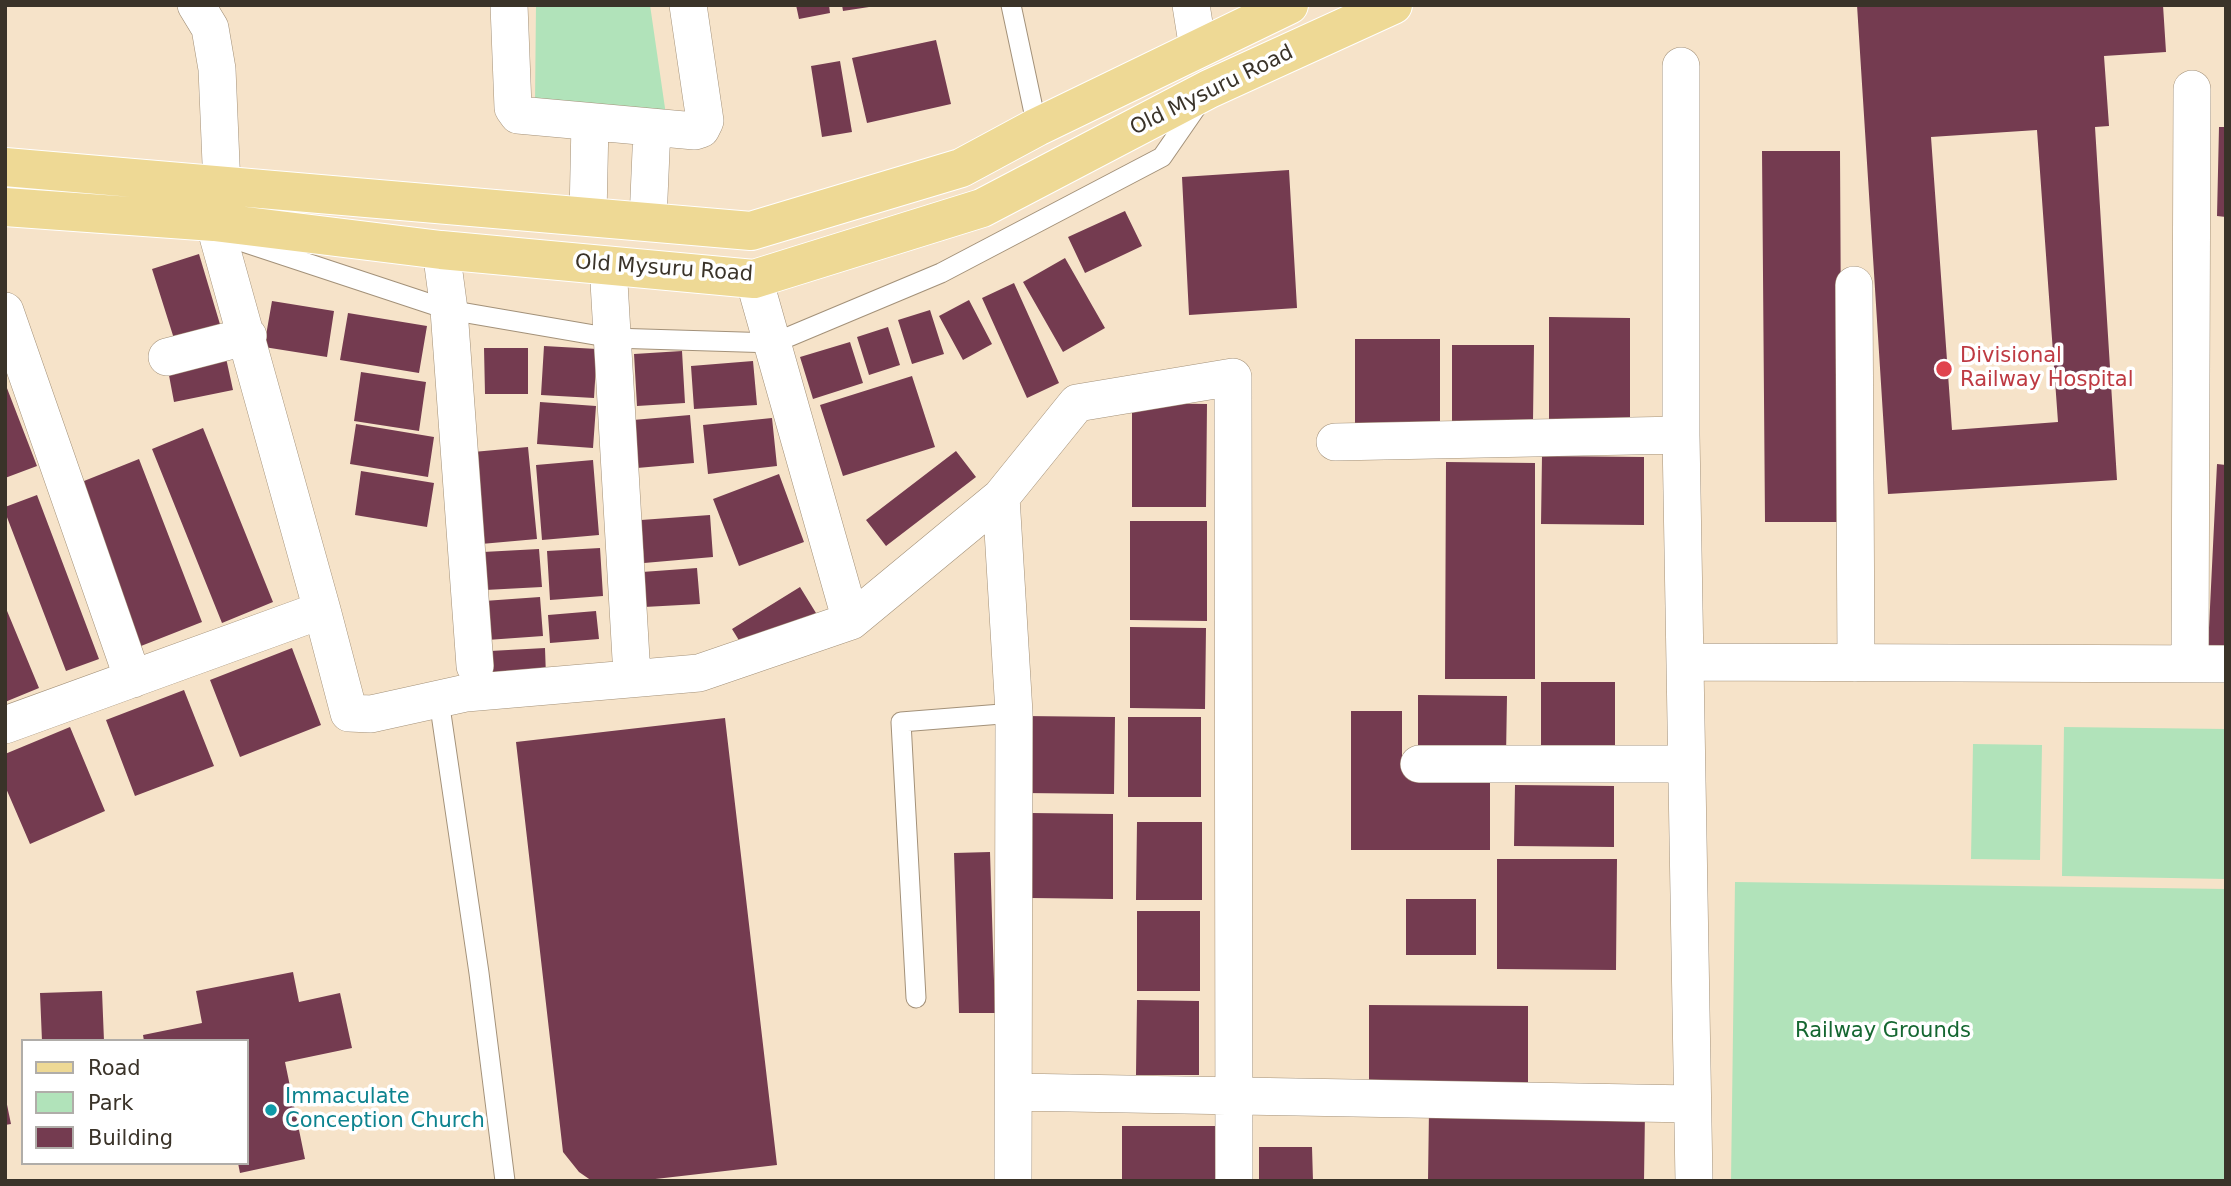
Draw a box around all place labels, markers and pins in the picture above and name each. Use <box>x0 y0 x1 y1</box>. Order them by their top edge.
place label: Divisional Railway Hospital <box>1960 344 2133 394</box>
marker: Divisional Railway Hospital <box>1934 359 1954 379</box>
place label: Immaculate Conception Church <box>285 1085 485 1135</box>
marker: Immaculate Conception Church <box>263 1102 279 1118</box>

